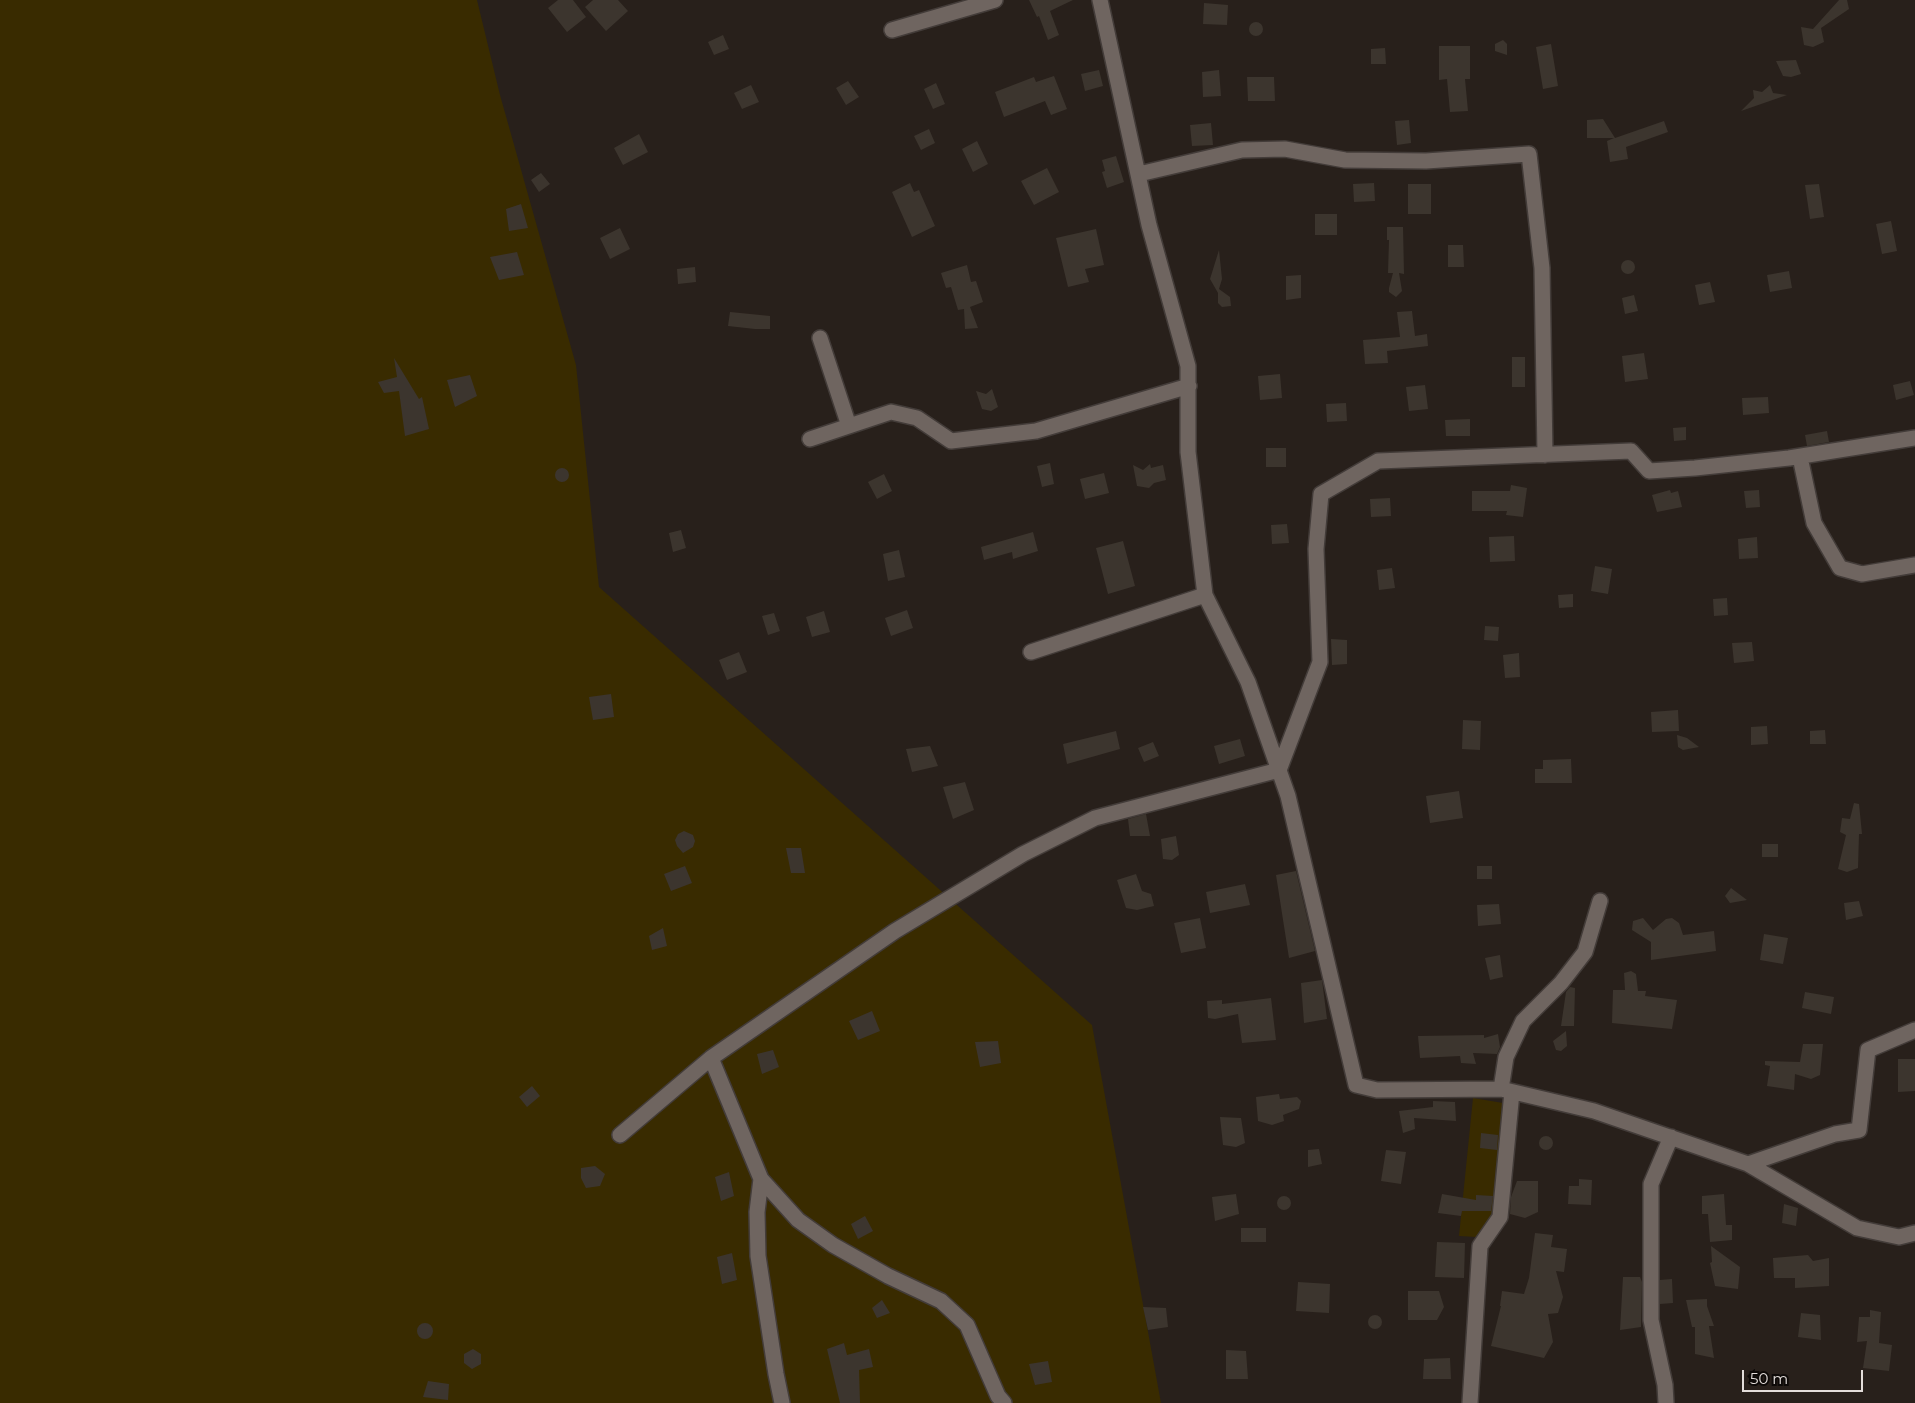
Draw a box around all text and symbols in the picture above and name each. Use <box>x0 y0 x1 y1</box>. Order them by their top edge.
scale bar <box>1745 1360 1866 1392</box>
text: 50 m <box>1750 1369 1788 1388</box>

